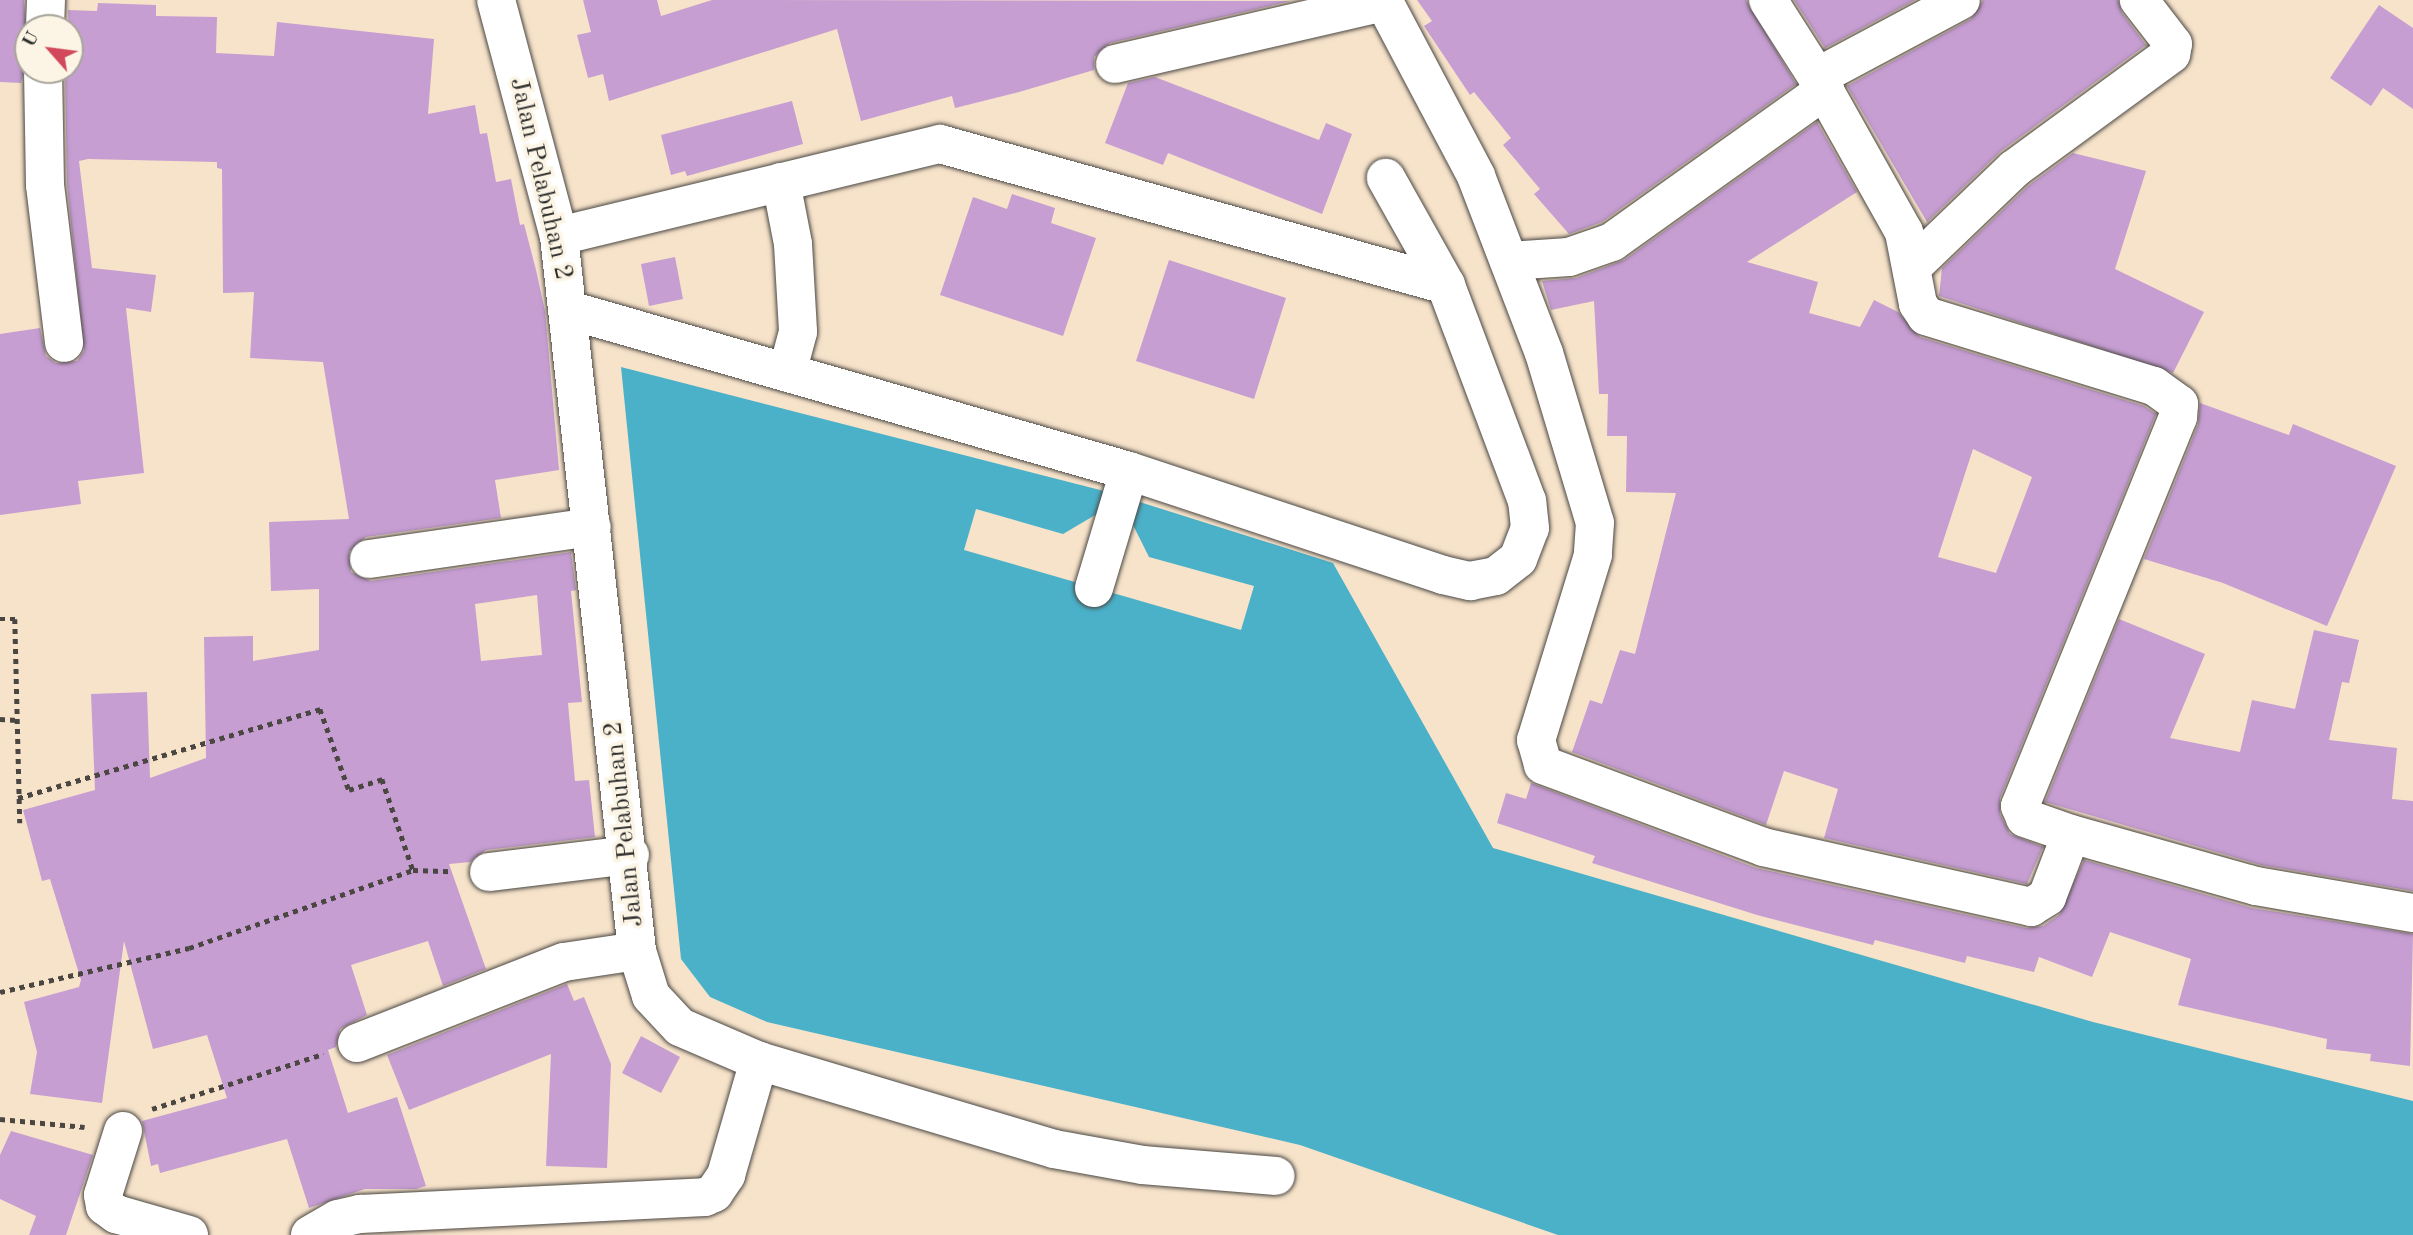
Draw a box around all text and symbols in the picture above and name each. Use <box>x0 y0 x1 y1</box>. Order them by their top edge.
north arrow <box>14 14 84 84</box>
text: U <box>20 29 44 51</box>
street label: Jalan Pelabuhan 2 <box>502 75 578 283</box>
street label: Jalan Pelabuhan 2 <box>599 720 651 928</box>

